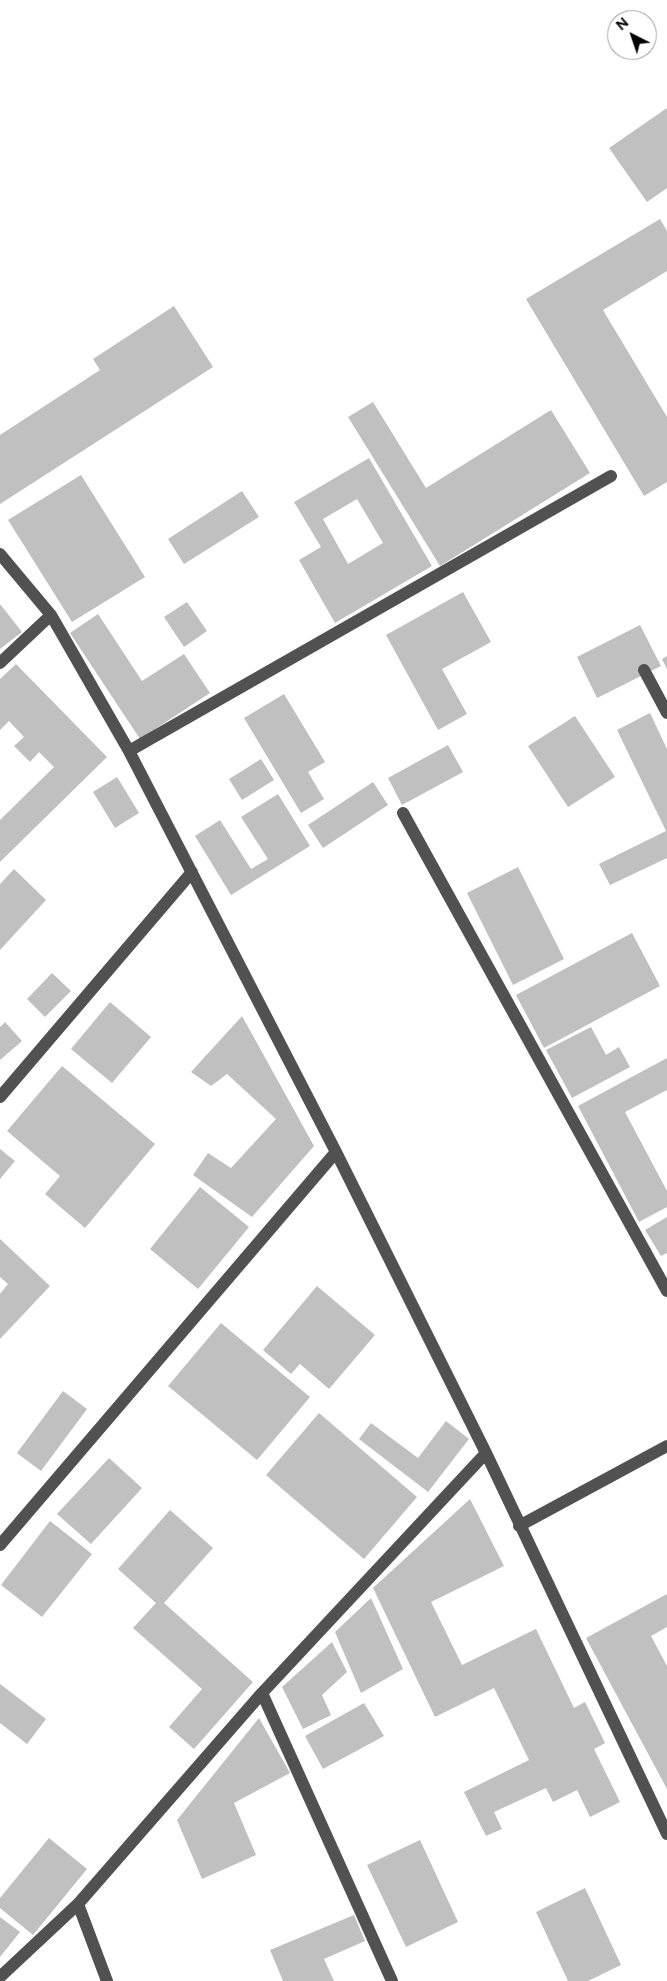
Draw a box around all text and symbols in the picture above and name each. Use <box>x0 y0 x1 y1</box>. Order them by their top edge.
north arrow <box>607 10 657 60</box>
text: N <box>613 14 632 34</box>

